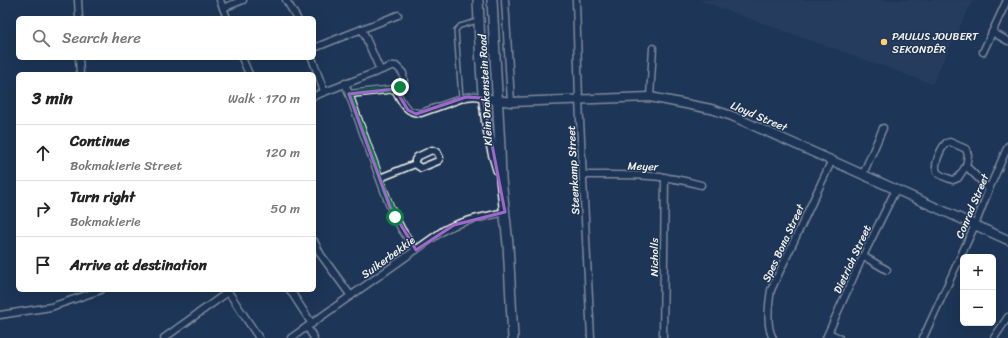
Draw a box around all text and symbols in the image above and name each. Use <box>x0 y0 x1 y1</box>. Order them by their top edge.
search box <box>16 16 316 60</box>
text: Search here <box>62 25 141 51</box>
icon: search <box>30 27 52 49</box>
place label: PAULUS JOUBERT SEKONDÊR <box>892 27 979 59</box>
street label: Klein Drakenstein Road <box>473 32 498 146</box>
marker: PAULUS JOUBERT SEKONDÊR <box>879 37 889 47</box>
route end <box>391 78 409 96</box>
text: 3 min <box>32 83 73 113</box>
text: Walk · 170 m <box>228 87 300 110</box>
street label: Lloyd Street <box>727 96 791 137</box>
street label: Steenkamp Street <box>562 125 585 215</box>
text: Continue <box>70 128 130 154</box>
text: 120 m <box>265 141 300 164</box>
icon: ahead <box>32 142 54 164</box>
text: Bokmakierie Street <box>70 154 182 177</box>
street label: Meyer <box>627 156 660 177</box>
street label: Conrad Street <box>950 170 995 242</box>
text: Turn right <box>70 184 135 210</box>
text: 50 m <box>270 197 300 220</box>
icon: right <box>32 198 54 220</box>
street label: Spes Bona Street <box>757 201 810 285</box>
route start <box>386 208 404 226</box>
text: Bokmakierie <box>70 210 141 233</box>
street label: Dietrich Street <box>828 221 877 297</box>
street label: Suikerbekkie <box>357 231 420 284</box>
street label: Nicholls <box>645 237 664 276</box>
text: Arrive at destination <box>70 252 207 278</box>
icon: arrive <box>32 254 54 276</box>
map controls <box>960 254 996 326</box>
button: + <box>960 254 996 290</box>
button: − <box>960 290 996 326</box>

